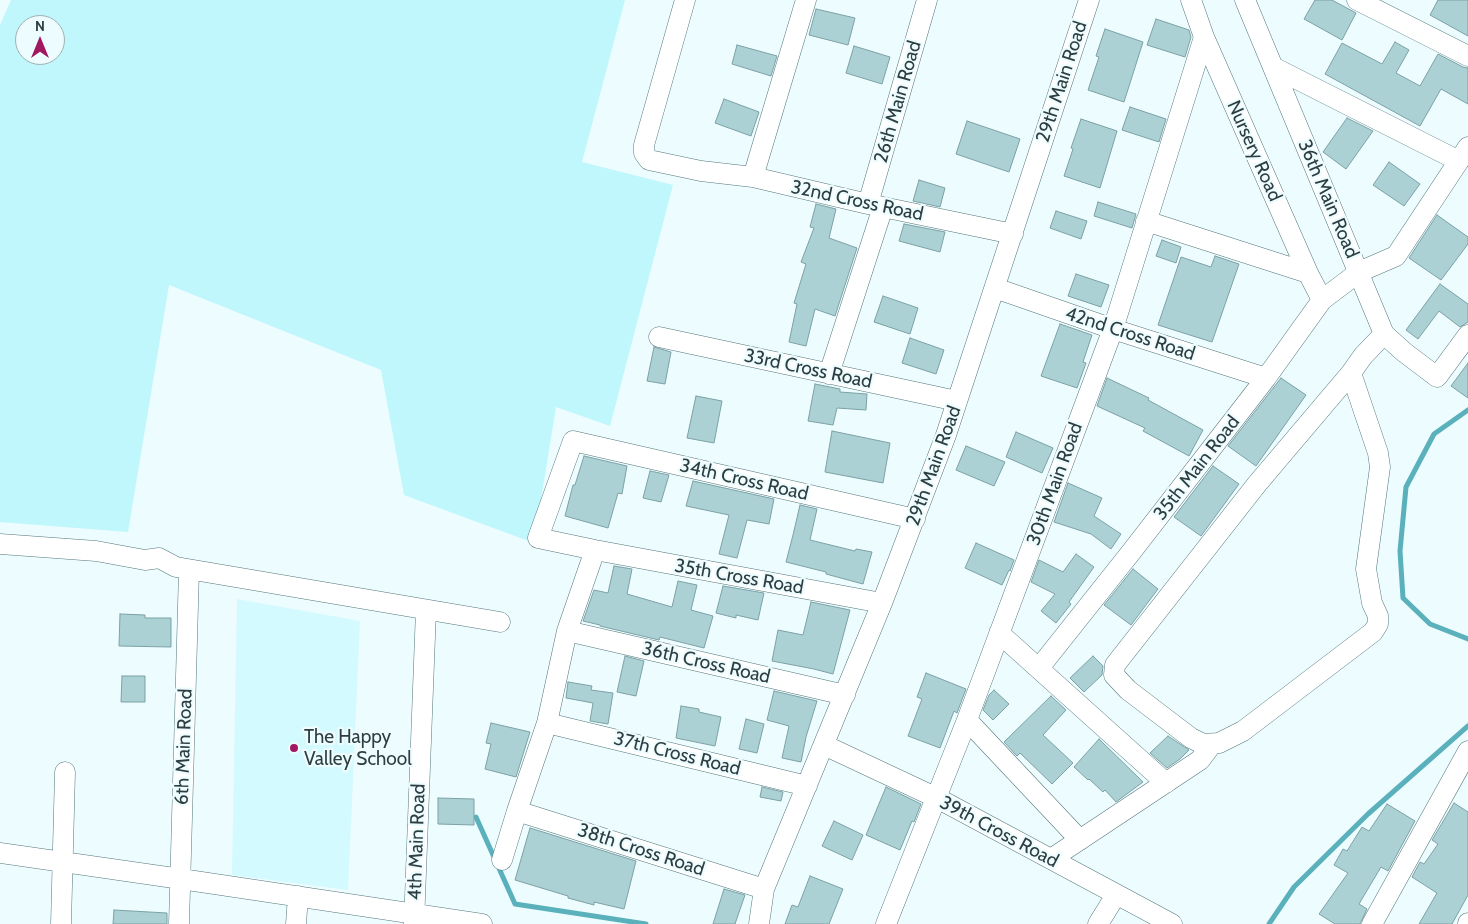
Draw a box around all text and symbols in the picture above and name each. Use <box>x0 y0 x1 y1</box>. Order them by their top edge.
north arrow <box>15 15 65 65</box>
text: N <box>35 17 45 35</box>
street label: 29th Main Road <box>1032 18 1092 146</box>
street label: 26th Main Road <box>870 38 926 166</box>
street label: Nursery Road <box>1222 97 1286 205</box>
street label: 36th Main Road <box>1293 136 1363 262</box>
street label: 32nd Cross Road <box>789 176 925 226</box>
street label: 42nd Cross Road <box>1062 302 1198 366</box>
street label: 33rd Cross Road <box>742 344 874 394</box>
street label: 29th Main Road <box>902 403 966 529</box>
street label: 35th Main Road <box>1149 411 1245 525</box>
street label: 30th Main Road <box>1022 419 1088 549</box>
street label: 34th Cross Road <box>678 454 810 506</box>
street label: 35th Cross Road <box>673 554 805 600</box>
street label: 36th Cross Road <box>640 637 772 689</box>
street label: 6th Main Road <box>171 688 197 806</box>
place label: The Happy Valley School <box>304 726 412 770</box>
street label: 37th Cross Road <box>611 727 743 781</box>
marker: The Happy Valley School <box>288 742 300 754</box>
street label: 4th Main Road <box>404 783 430 901</box>
street label: 39th Cross Road <box>936 791 1062 873</box>
street label: 38th Cross Road <box>575 819 707 881</box>

